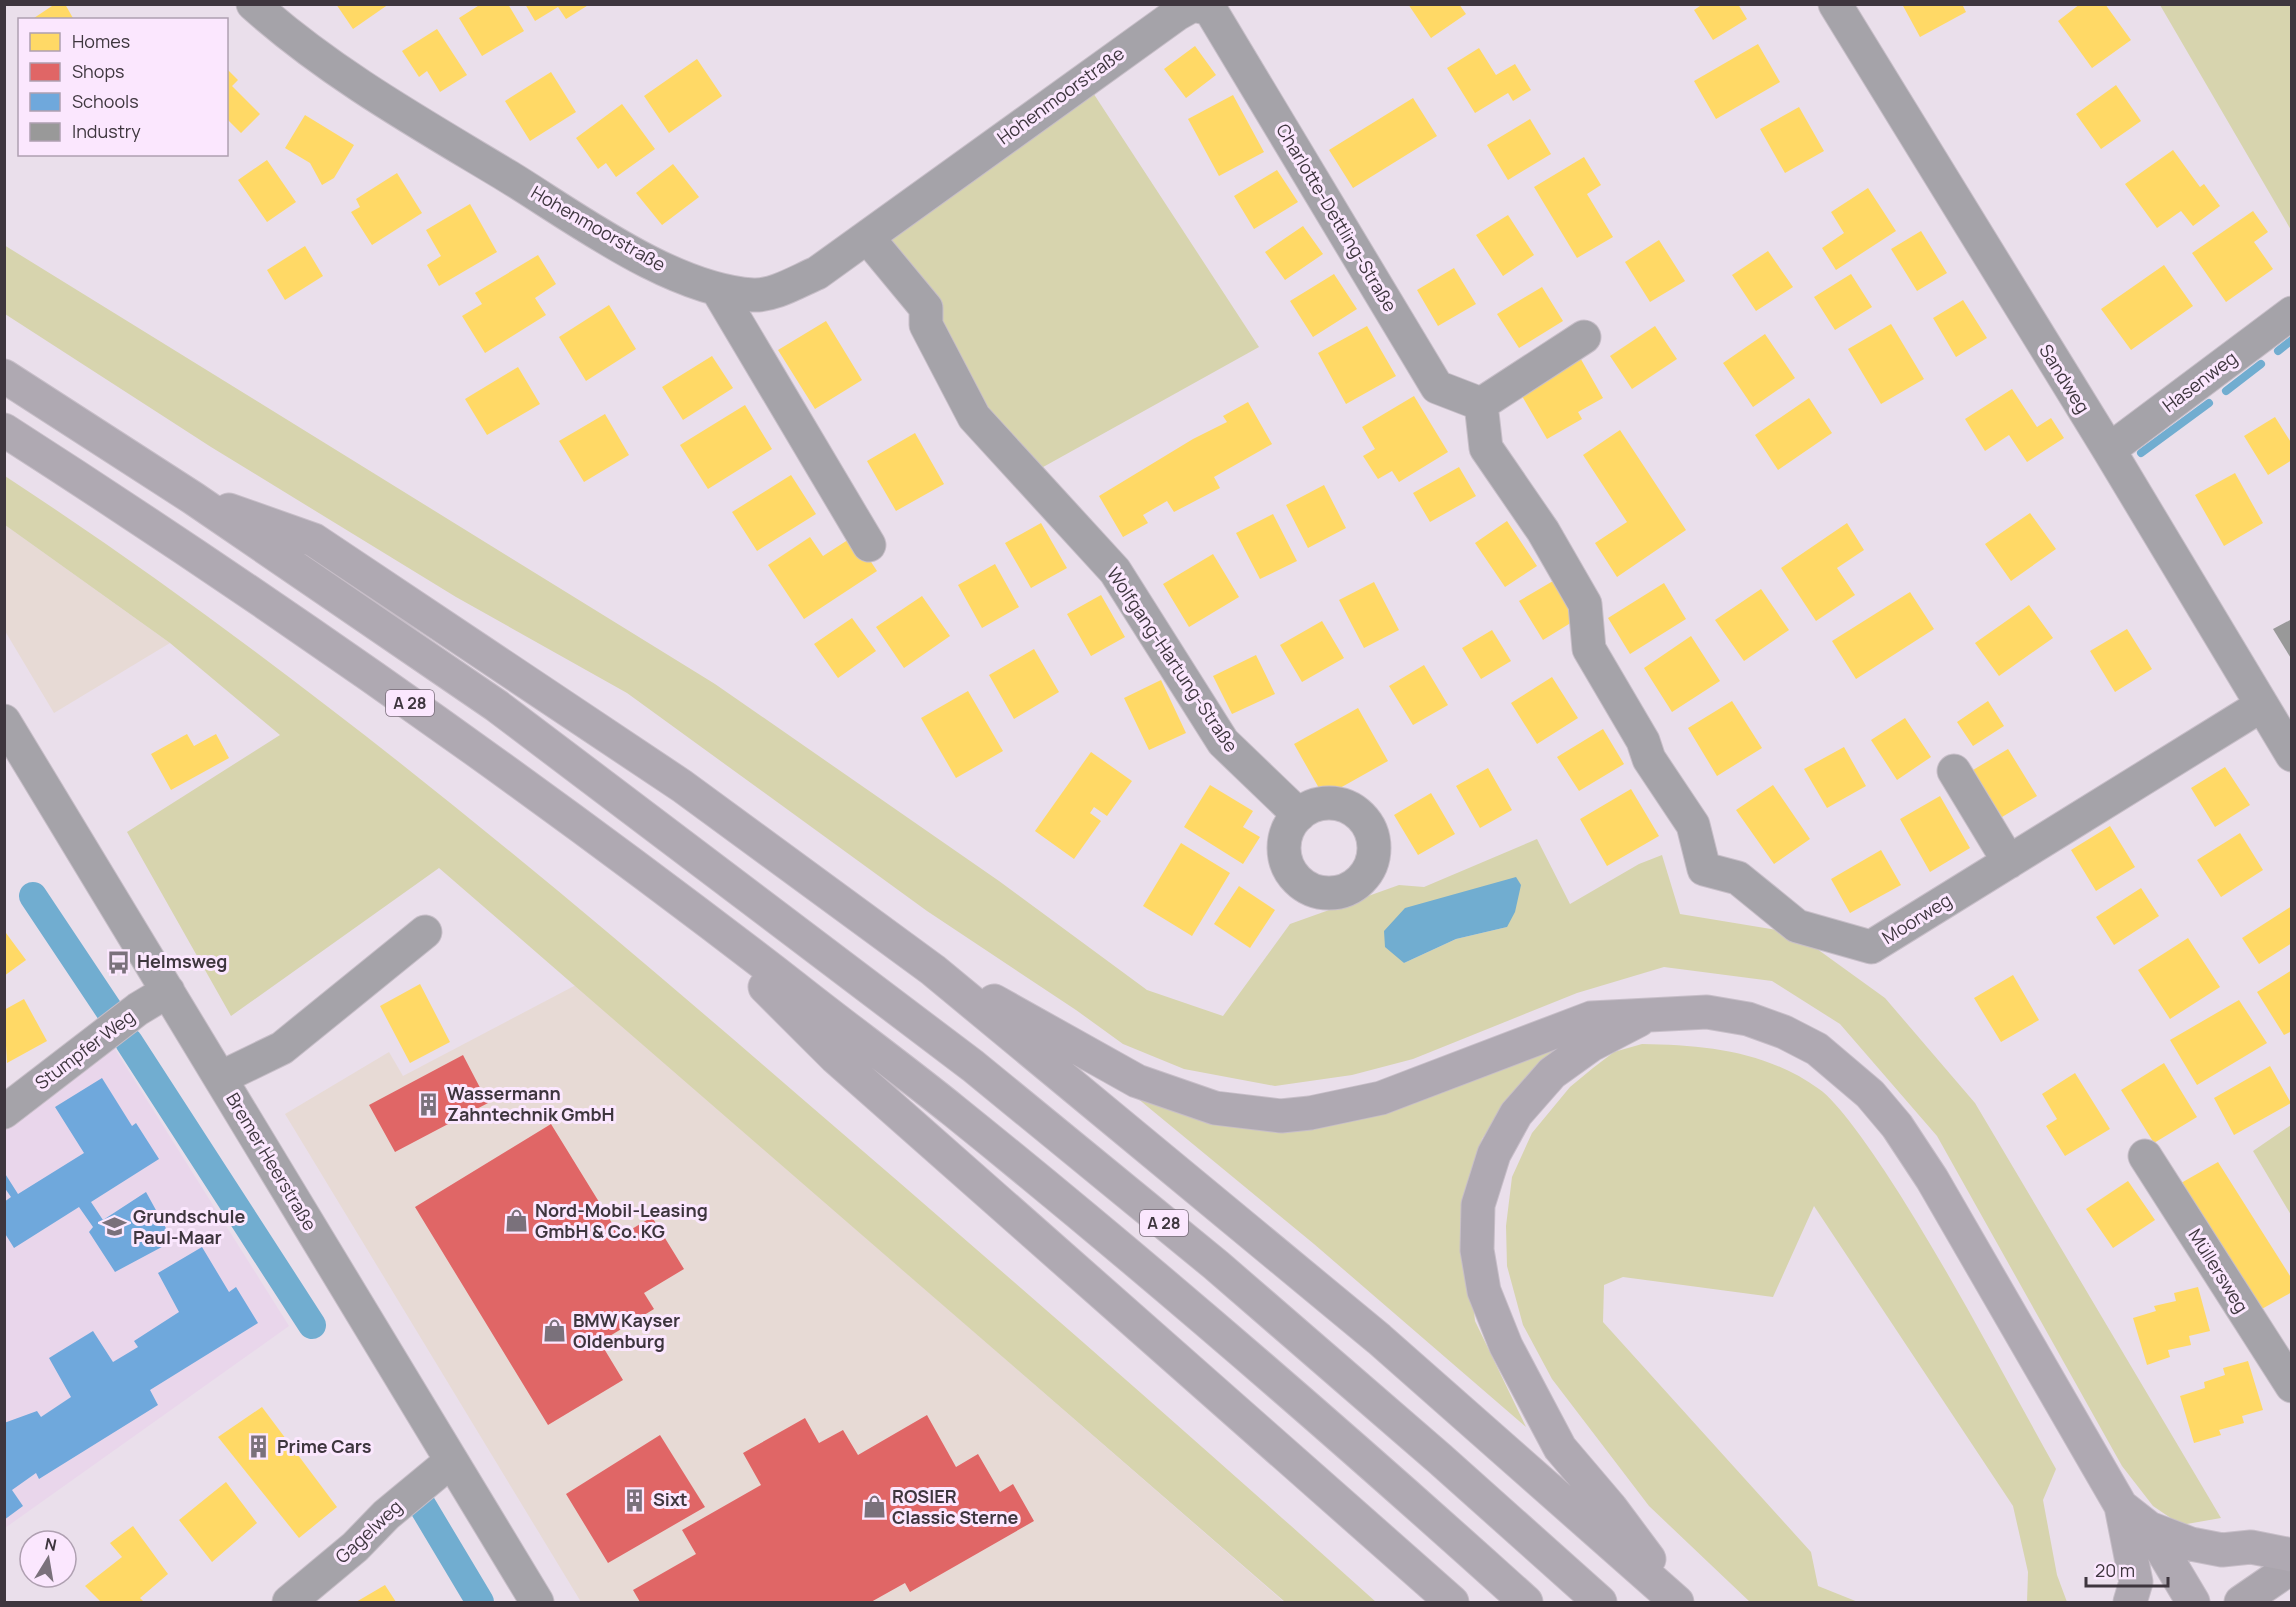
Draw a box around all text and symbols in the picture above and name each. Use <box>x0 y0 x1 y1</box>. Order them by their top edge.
legend <box>18 18 228 156</box>
text: Homes <box>72 29 130 53</box>
street label: Hohenmoorstraße <box>992 41 1129 149</box>
text: Shops <box>72 59 124 83</box>
text: Schools <box>72 89 139 113</box>
text: Industry <box>72 119 141 143</box>
street label: Charlotte-Dettling-Straße <box>1271 119 1403 316</box>
street label: Hohenmoorstraße <box>527 180 670 276</box>
street label: Sandweg <box>2034 339 2095 417</box>
street label: Hasenweg <box>2157 345 2242 417</box>
street label: Wolfgang-Hartung-Straße <box>1102 562 1244 756</box>
road number: A 28 <box>386 690 434 716</box>
street label: Moorweg <box>1877 887 1956 949</box>
bus stop icon: Helmsweg <box>106 949 132 975</box>
place label: Helmsweg <box>137 949 227 973</box>
street label: Stumpfer Weg <box>30 1004 139 1094</box>
place label: Wassermann Zahntechnik GmbH <box>447 1081 615 1126</box>
street label: Bremer Heerstraße <box>221 1088 323 1235</box>
building icon: Wassermann Zahntechnik GmbH <box>416 1091 442 1117</box>
place label: Nord-Mobil-Leasing GmbH & Co. KG <box>535 1198 708 1243</box>
place label: Grundschule Paul-Maar <box>133 1204 246 1249</box>
shop icon: Nord-Mobil-Leasing GmbH & Co. KG <box>504 1208 530 1234</box>
road number: A 28 <box>1140 1210 1188 1236</box>
school or university icon: Grundschule Paul-Maar <box>102 1214 128 1240</box>
street label: Müllersweg <box>2184 1224 2254 1317</box>
place label: BMW Kayser Oldenburg <box>573 1308 680 1353</box>
shop icon: BMW Kayser Oldenburg <box>542 1318 568 1344</box>
building icon: Prime Cars <box>246 1434 272 1460</box>
place label: Prime Cars <box>277 1434 372 1458</box>
place label: ROSIER Classic Sterne <box>892 1484 1018 1529</box>
building icon: Sixt <box>622 1487 648 1513</box>
place label: Sixt <box>653 1487 688 1511</box>
street label: Gagelweg <box>330 1494 407 1568</box>
shop icon: ROSIER Classic Sterne <box>861 1494 887 1520</box>
north arrow <box>18 1529 78 1589</box>
text: N <box>43 1532 59 1556</box>
scale bar <box>2086 1550 2168 1588</box>
text: 20 m <box>2095 1558 2135 1582</box>

